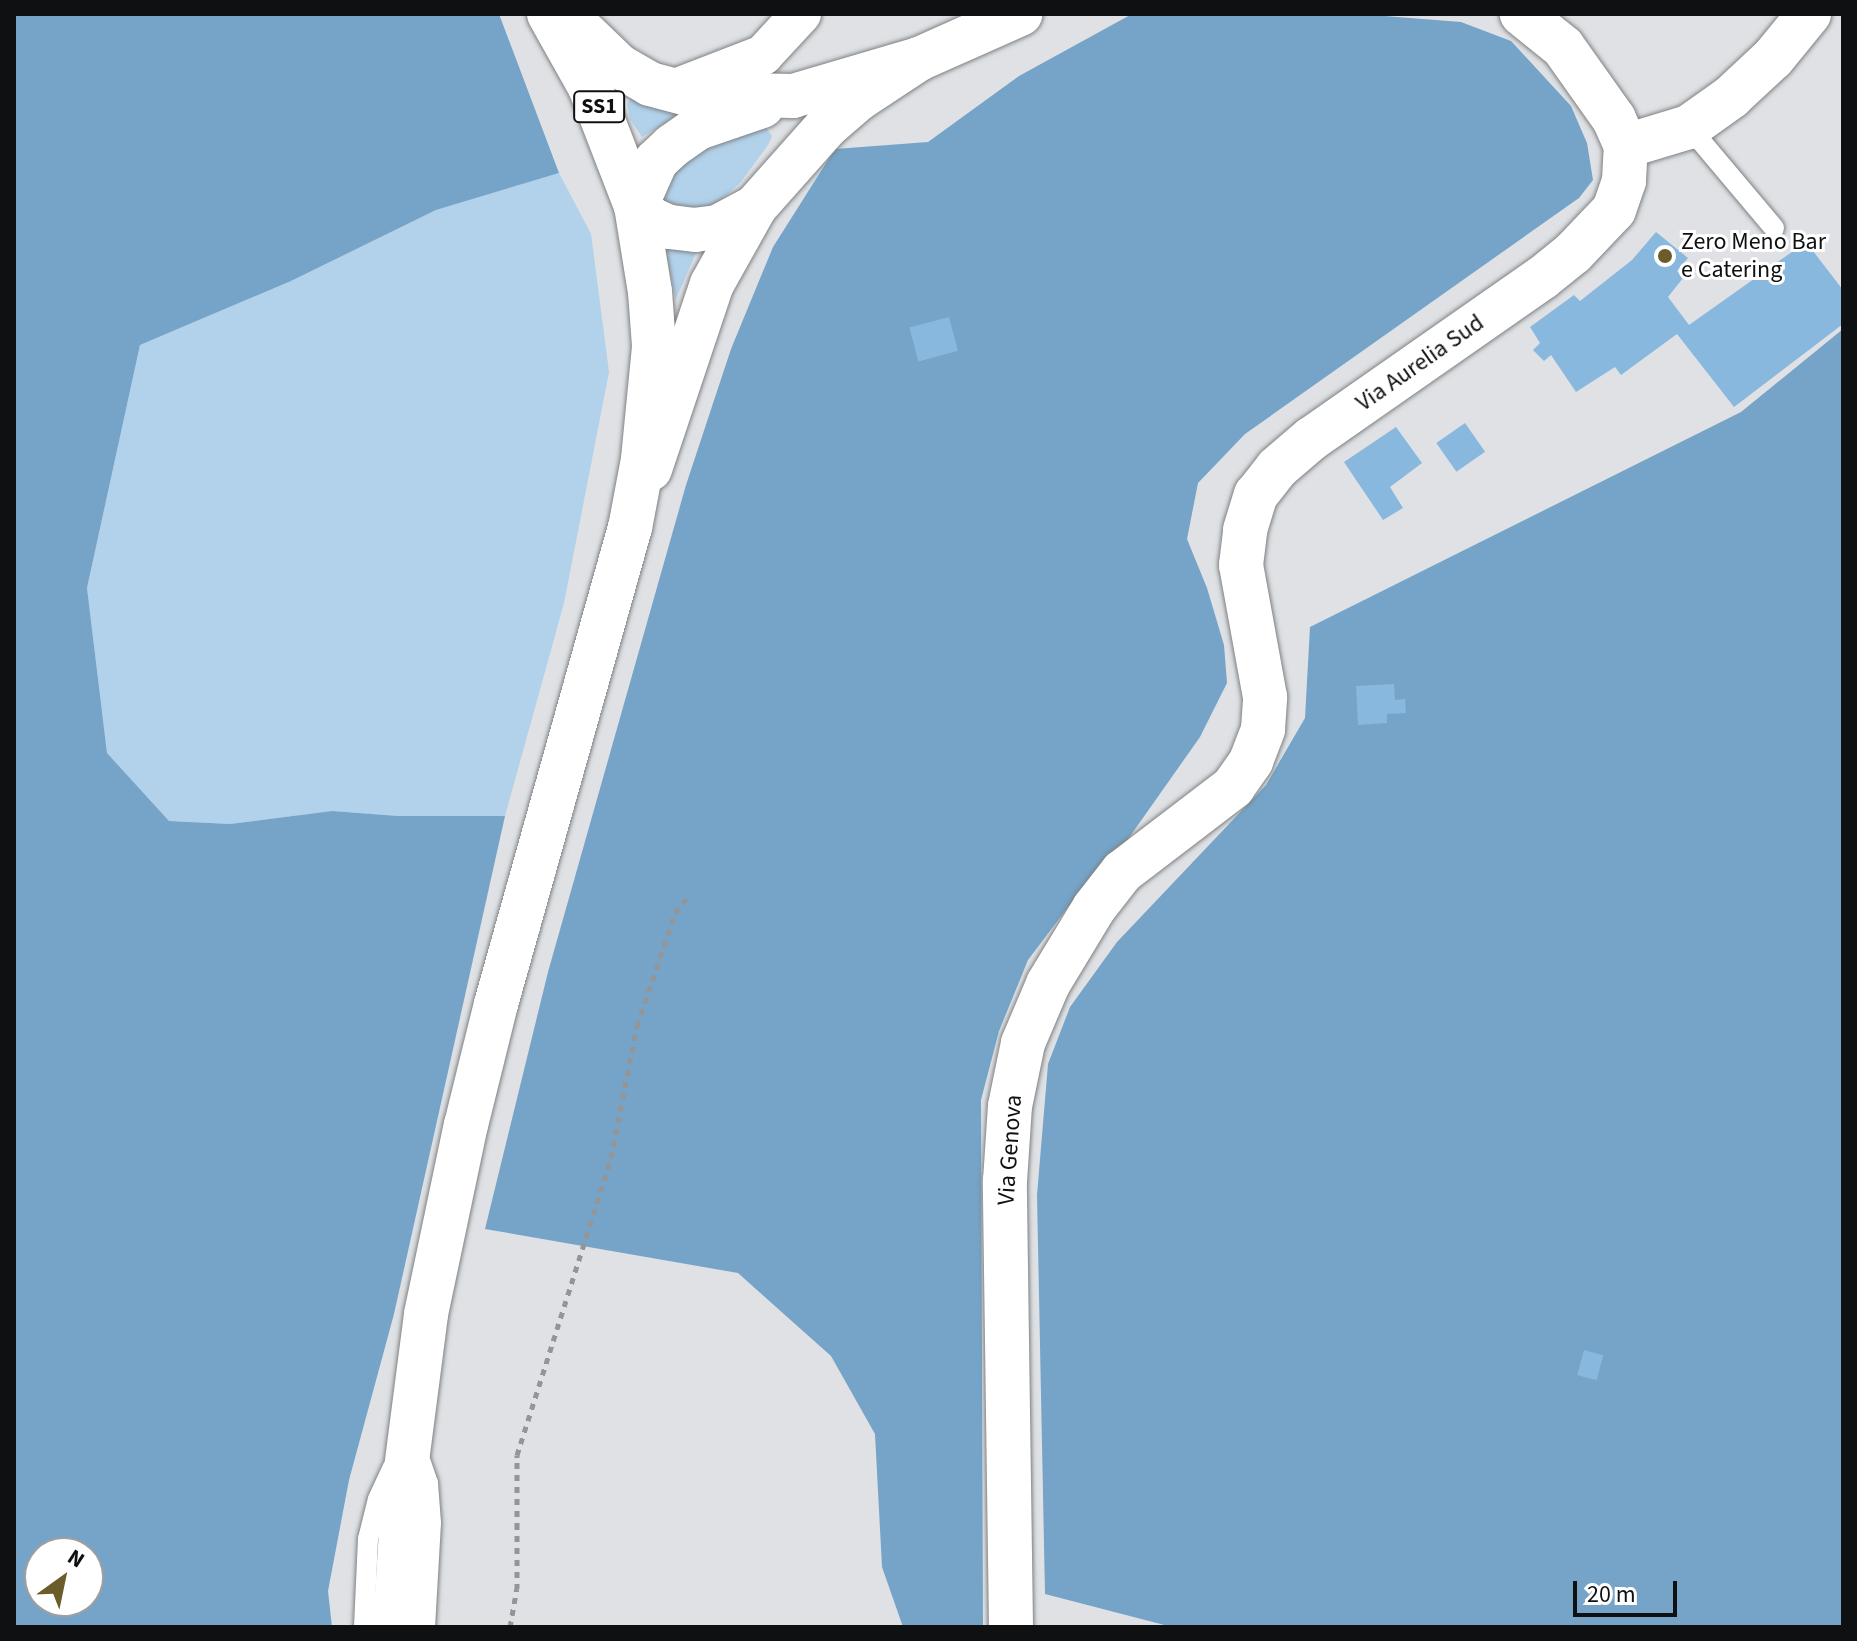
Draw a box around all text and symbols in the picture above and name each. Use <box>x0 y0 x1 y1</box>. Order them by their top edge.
road number: SS1 <box>573 89 625 125</box>
place label: Zero Meno Bar e Catering <box>1681 228 1826 284</box>
marker: Zero Meno Bar e Catering <box>1656 247 1674 265</box>
street label: Via Aurelia Sud <box>1351 308 1489 418</box>
street label: Via Genova <box>992 1094 1028 1206</box>
north arrow <box>24 1537 104 1617</box>
text: N <box>61 1541 91 1576</box>
scale bar <box>1577 1565 1681 1615</box>
text: 20 m <box>1587 1577 1636 1612</box>

